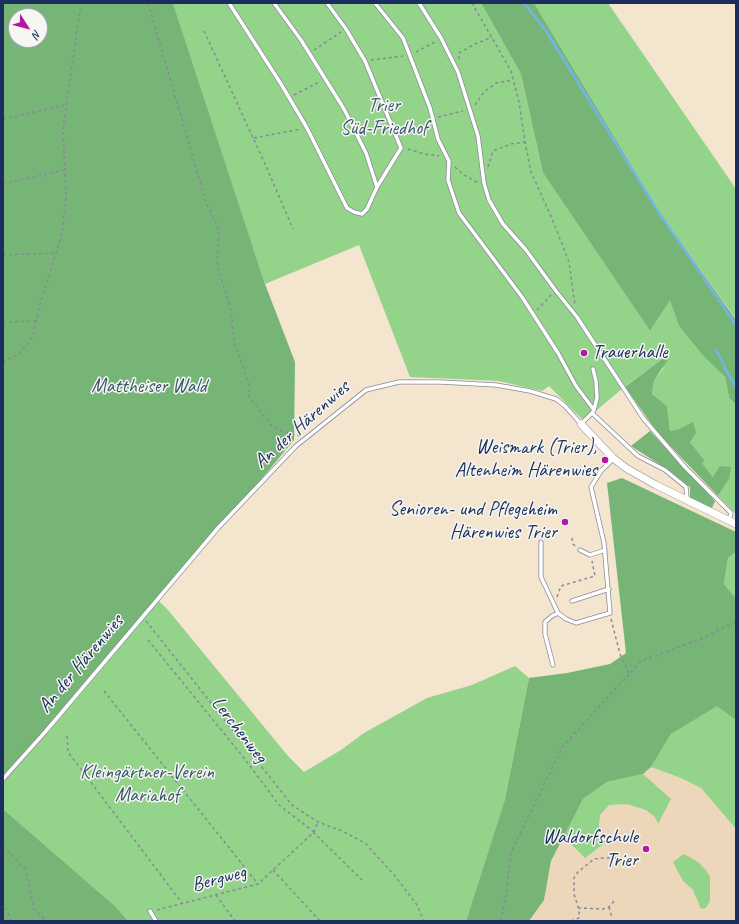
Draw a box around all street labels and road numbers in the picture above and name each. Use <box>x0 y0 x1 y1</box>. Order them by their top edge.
street label: An der Härenwies <box>249 376 355 474</box>
street label: An der Härenwies <box>33 610 129 718</box>
street label: Lerchenweg <box>206 692 272 768</box>
street label: Bergweg <box>189 860 249 898</box>

